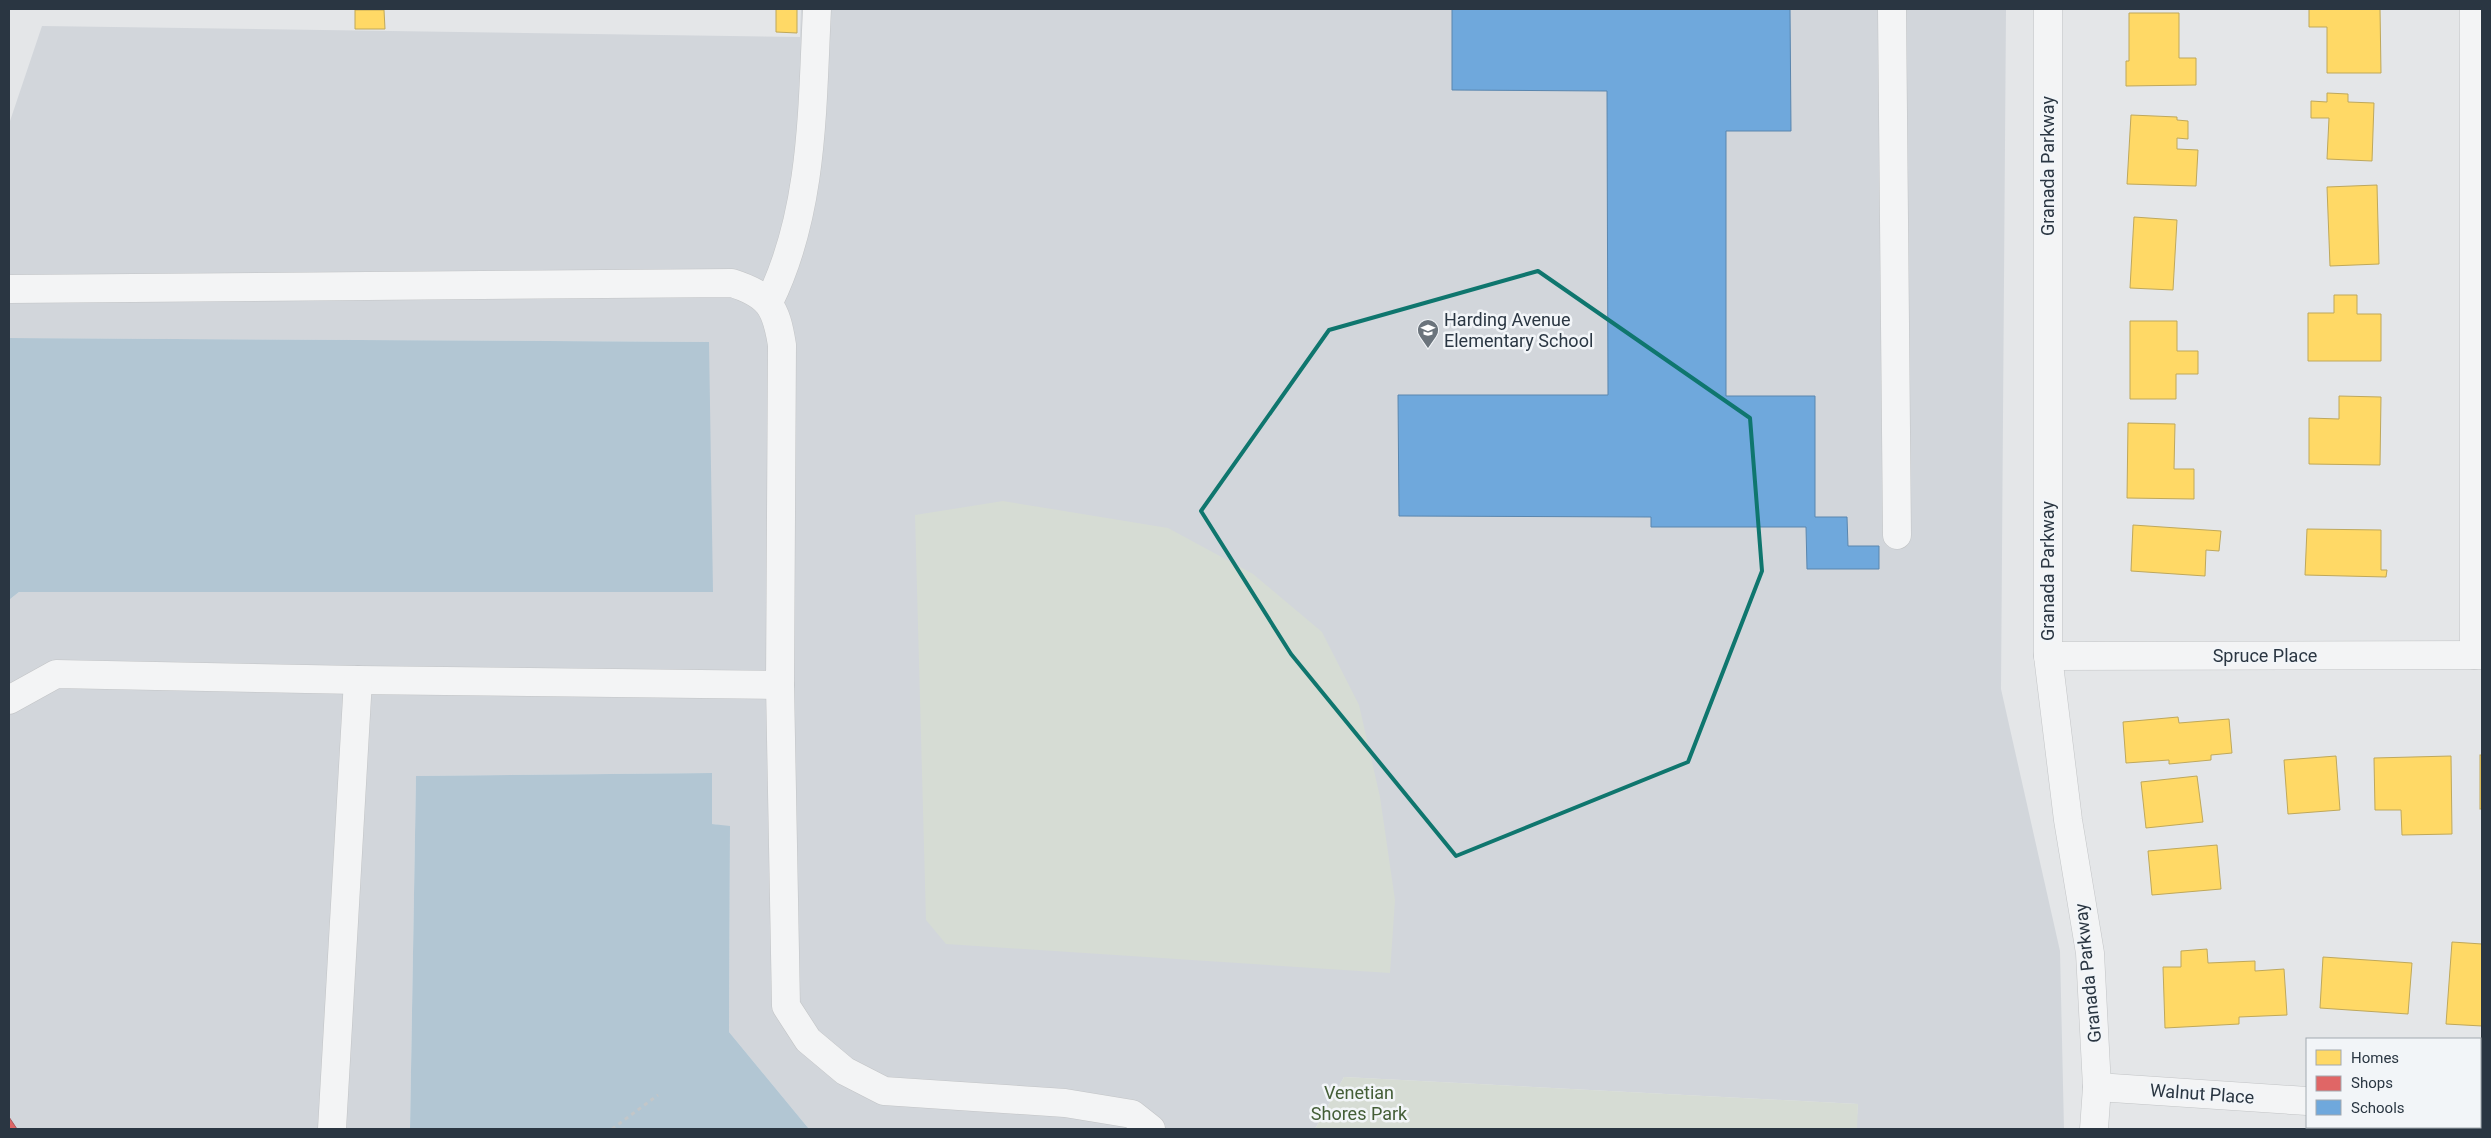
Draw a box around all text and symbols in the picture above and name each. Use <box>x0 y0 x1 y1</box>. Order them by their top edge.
street label: Granada Parkway <box>2037 96 2058 236</box>
place label: Harding Avenue Elementary School <box>1444 309 1593 351</box>
school or university icon: Harding Avenue Elementary School <box>1416 318 1440 349</box>
street label: Granada Parkway <box>2037 501 2058 641</box>
street label: Spruce Place <box>2213 645 2317 666</box>
street label: Granada Parkway <box>2070 902 2105 1044</box>
legend <box>2306 1038 2481 1128</box>
text: Homes <box>2351 1049 2399 1067</box>
text: Shops <box>2351 1074 2393 1092</box>
street label: Walnut Place <box>2149 1079 2255 1108</box>
park label: Venetian Shores Park <box>1311 1082 1408 1124</box>
text: Schools <box>2351 1099 2405 1117</box>

